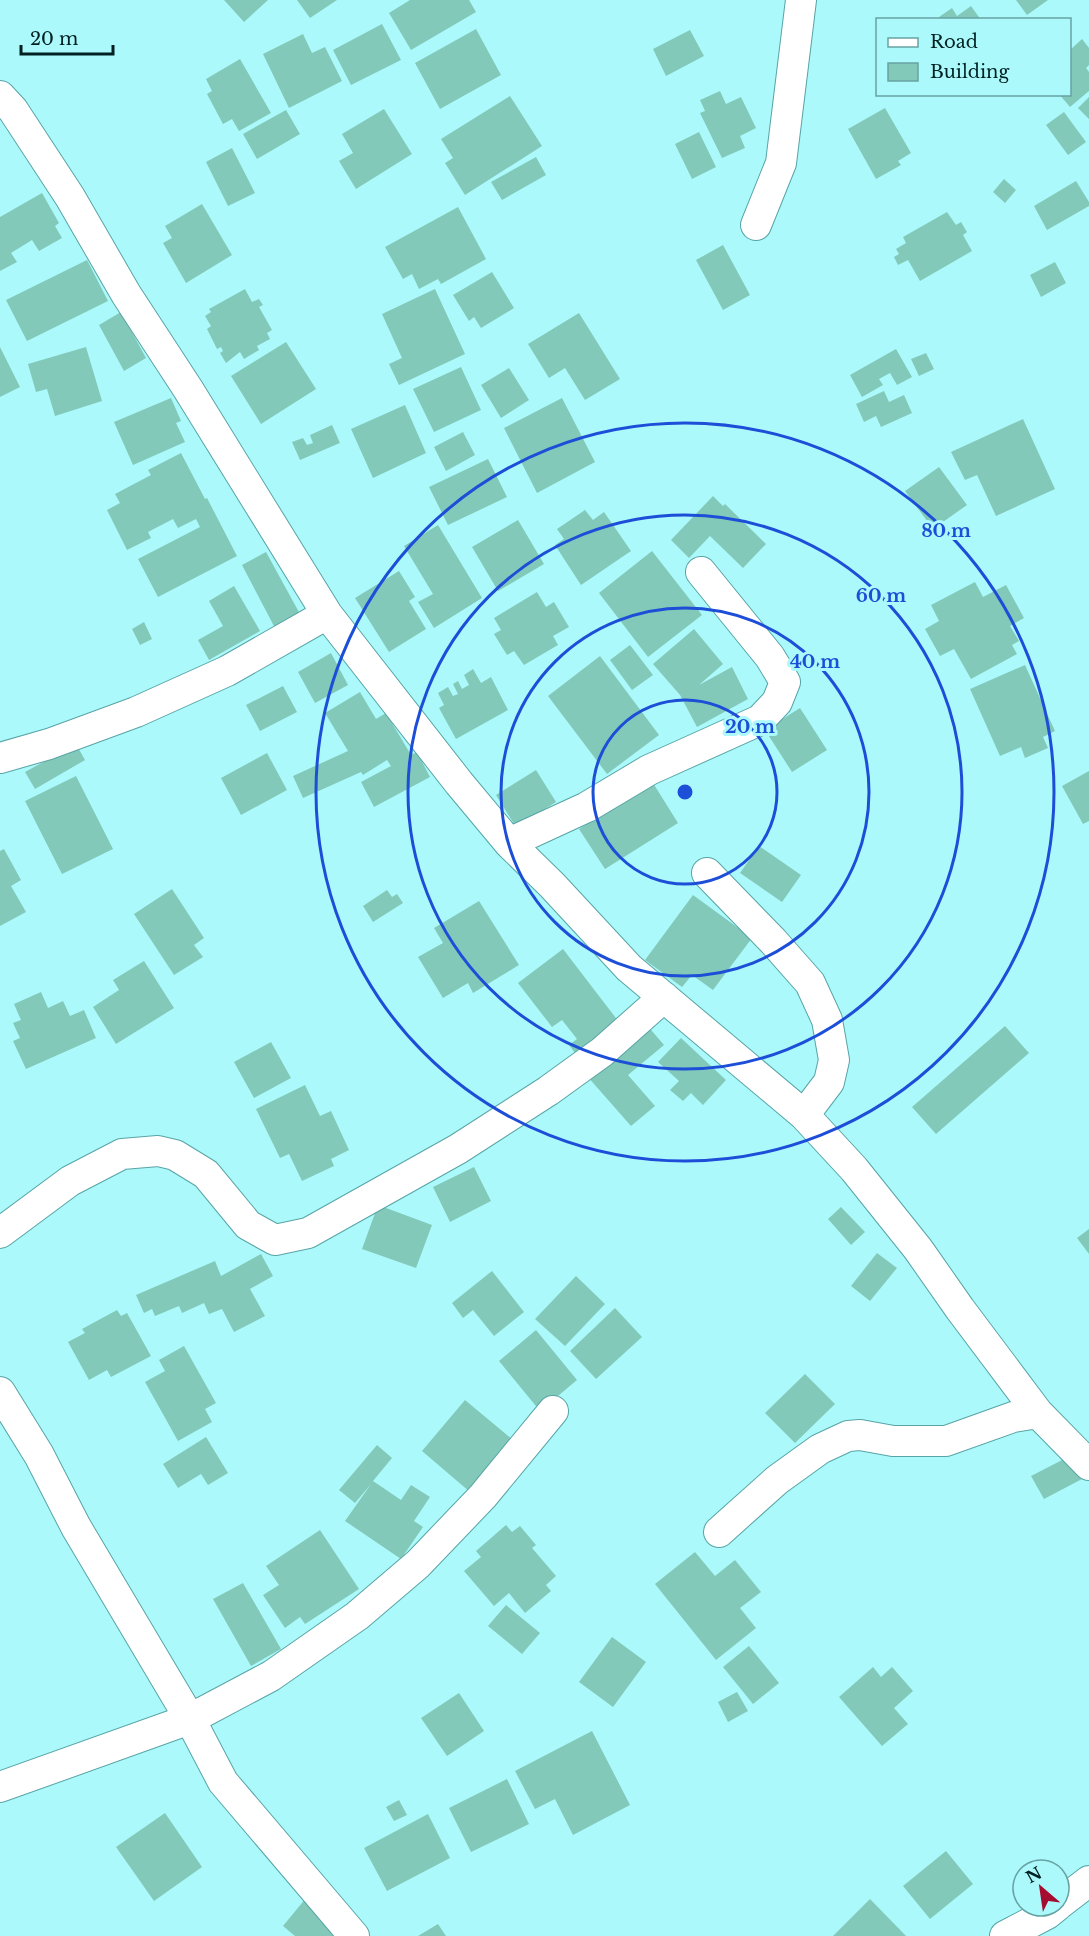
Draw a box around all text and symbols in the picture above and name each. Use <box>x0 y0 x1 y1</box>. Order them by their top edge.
scale bar <box>21 18 112 56</box>
legend <box>876 18 1071 96</box>
text: 20 m <box>30 28 78 50</box>
text: Road <box>930 31 978 53</box>
text: Building <box>930 61 1009 83</box>
text: 80 m <box>921 520 971 542</box>
text: 60 m <box>856 585 906 607</box>
text: 40 m <box>790 651 840 673</box>
text: 20 m <box>725 716 775 738</box>
centre of rings <box>675 782 695 802</box>
north arrow <box>1011 1858 1071 1918</box>
text: N <box>1022 1862 1045 1887</box>

